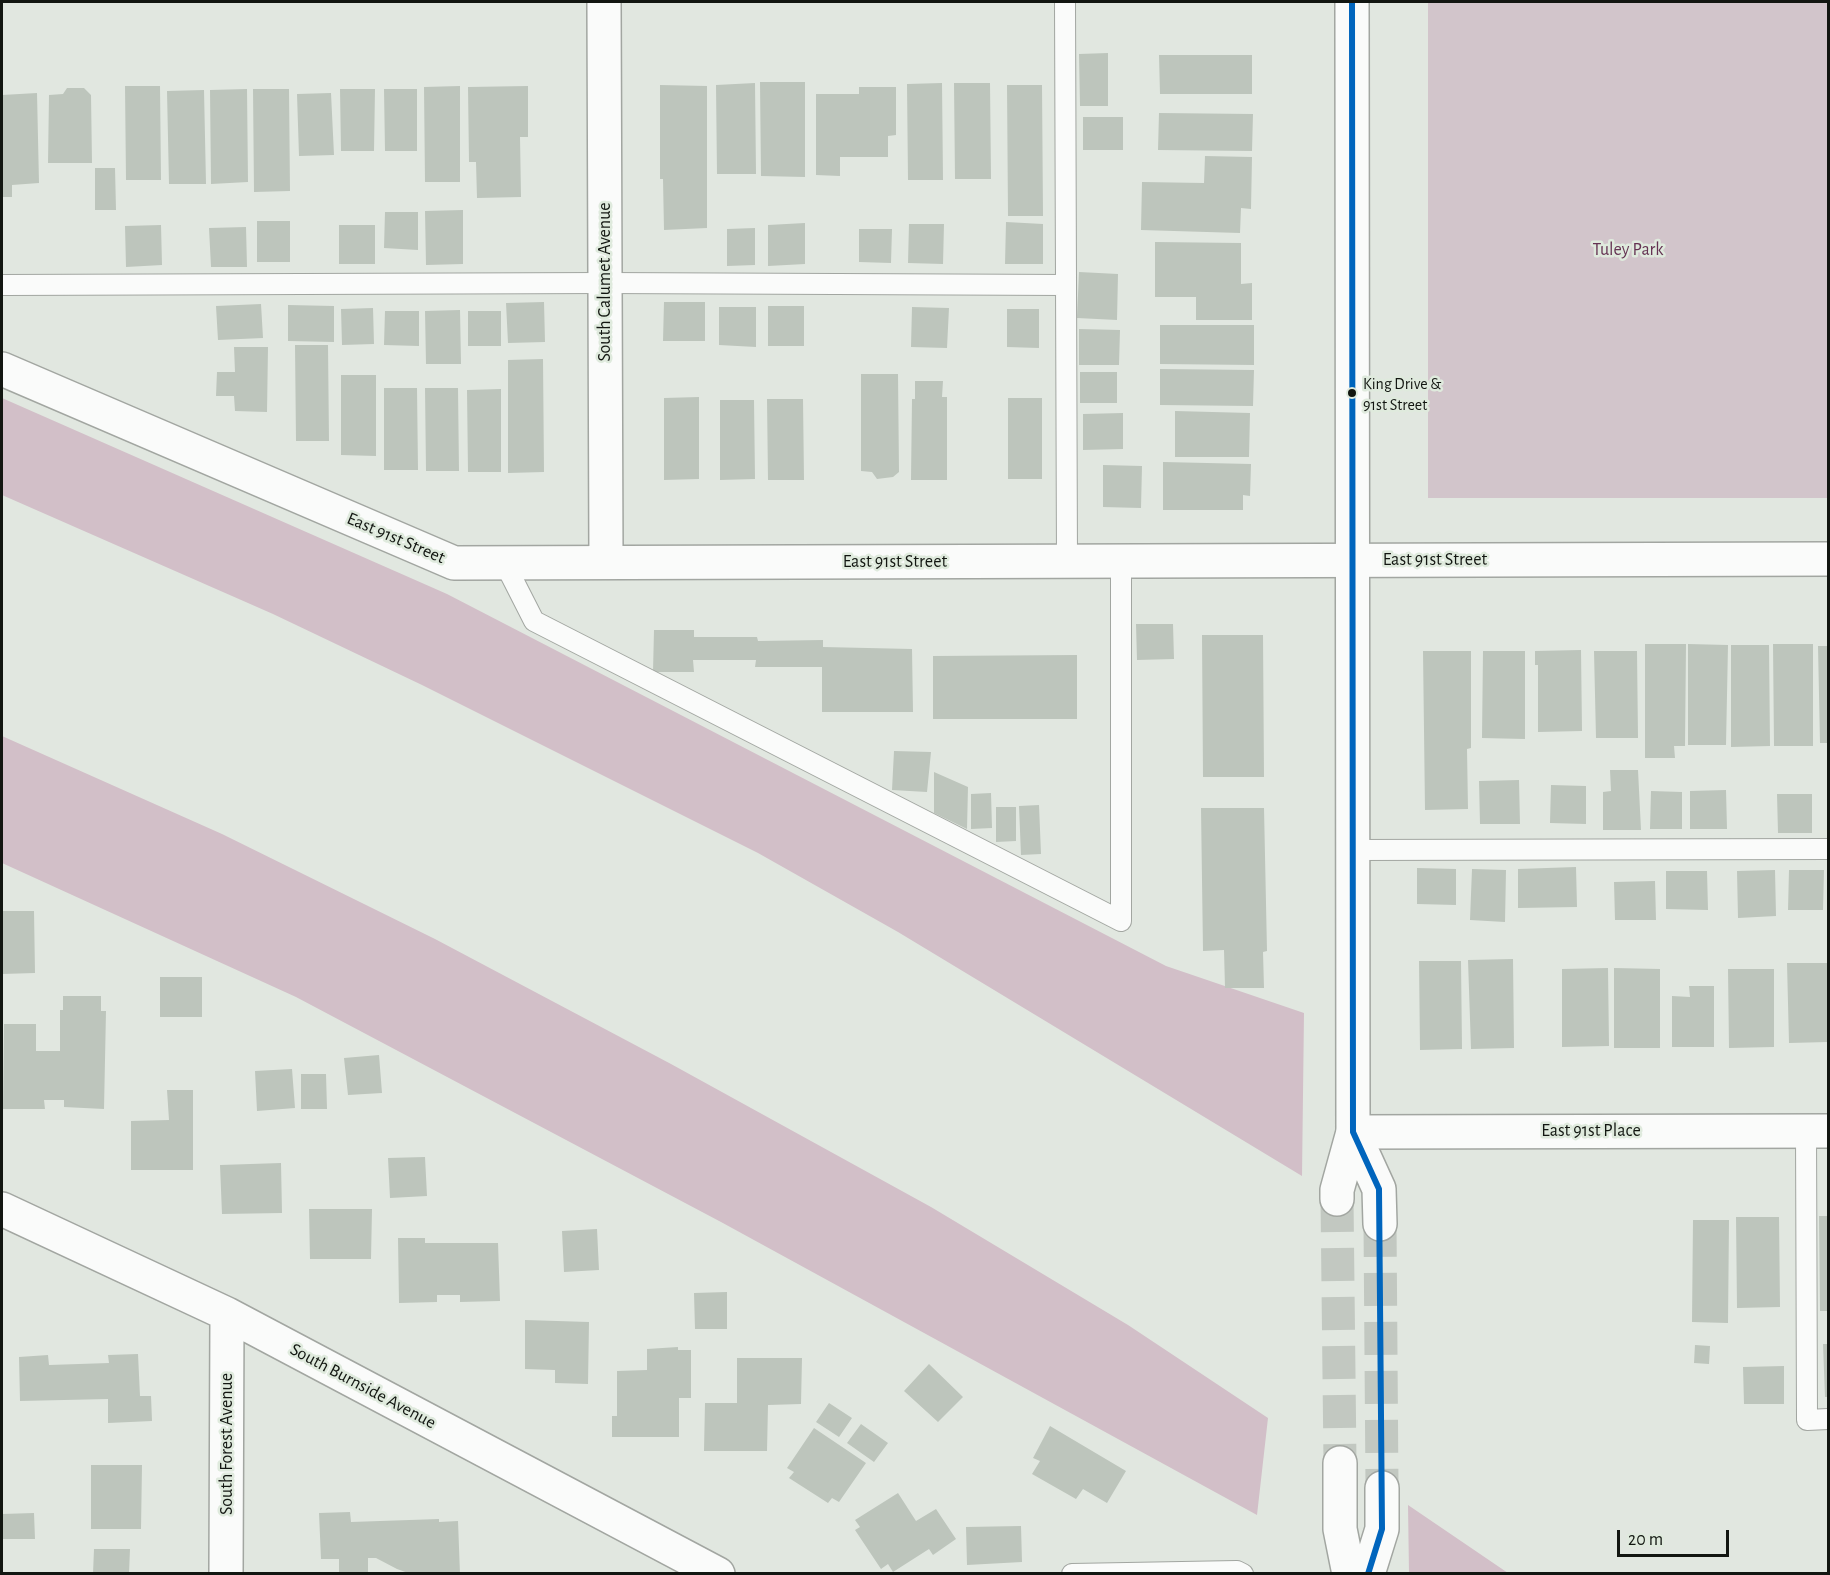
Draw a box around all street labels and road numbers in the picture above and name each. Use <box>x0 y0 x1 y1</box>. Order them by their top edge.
street label: South Calumet Avenue <box>594 202 616 362</box>
street label: East 91st Street <box>344 508 448 568</box>
street label: East 91st Street <box>1383 549 1487 571</box>
street label: East 91st Street <box>843 551 947 573</box>
street label: East 91st Place <box>1541 1120 1641 1142</box>
street label: South Burnside Avenue <box>286 1338 440 1434</box>
street label: South Forest Avenue <box>216 1373 238 1515</box>

